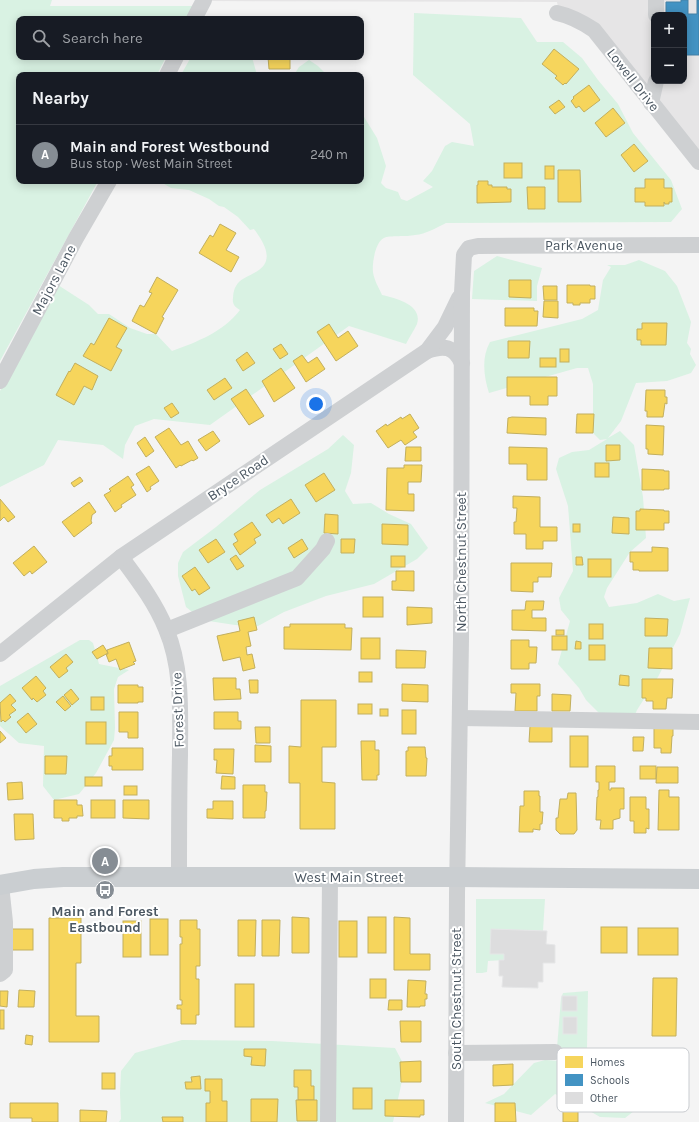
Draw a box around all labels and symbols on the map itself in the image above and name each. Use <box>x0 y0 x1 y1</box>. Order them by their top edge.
street label: Lowell Drive <box>603 45 663 115</box>
street label: Park Avenue <box>545 237 623 254</box>
street label: Majors Lane <box>28 242 80 318</box>
your location <box>306 394 326 414</box>
street label: Bryce Road <box>204 451 272 505</box>
street label: North Chestnut Street <box>453 492 470 632</box>
street label: Forest Drive <box>168 672 188 748</box>
pin: A <box>92 846 118 876</box>
street label: West Main Street <box>294 869 404 886</box>
bus stop icon: Main and Forest Eastbound <box>94 879 116 901</box>
place label: Main and Forest Eastbound <box>51 903 159 936</box>
street label: South Chestnut Street <box>448 928 465 1070</box>
legend <box>557 1048 689 1112</box>
text: Homes <box>590 1056 625 1069</box>
text: Schools <box>590 1074 630 1087</box>
text: Other <box>590 1092 618 1105</box>

